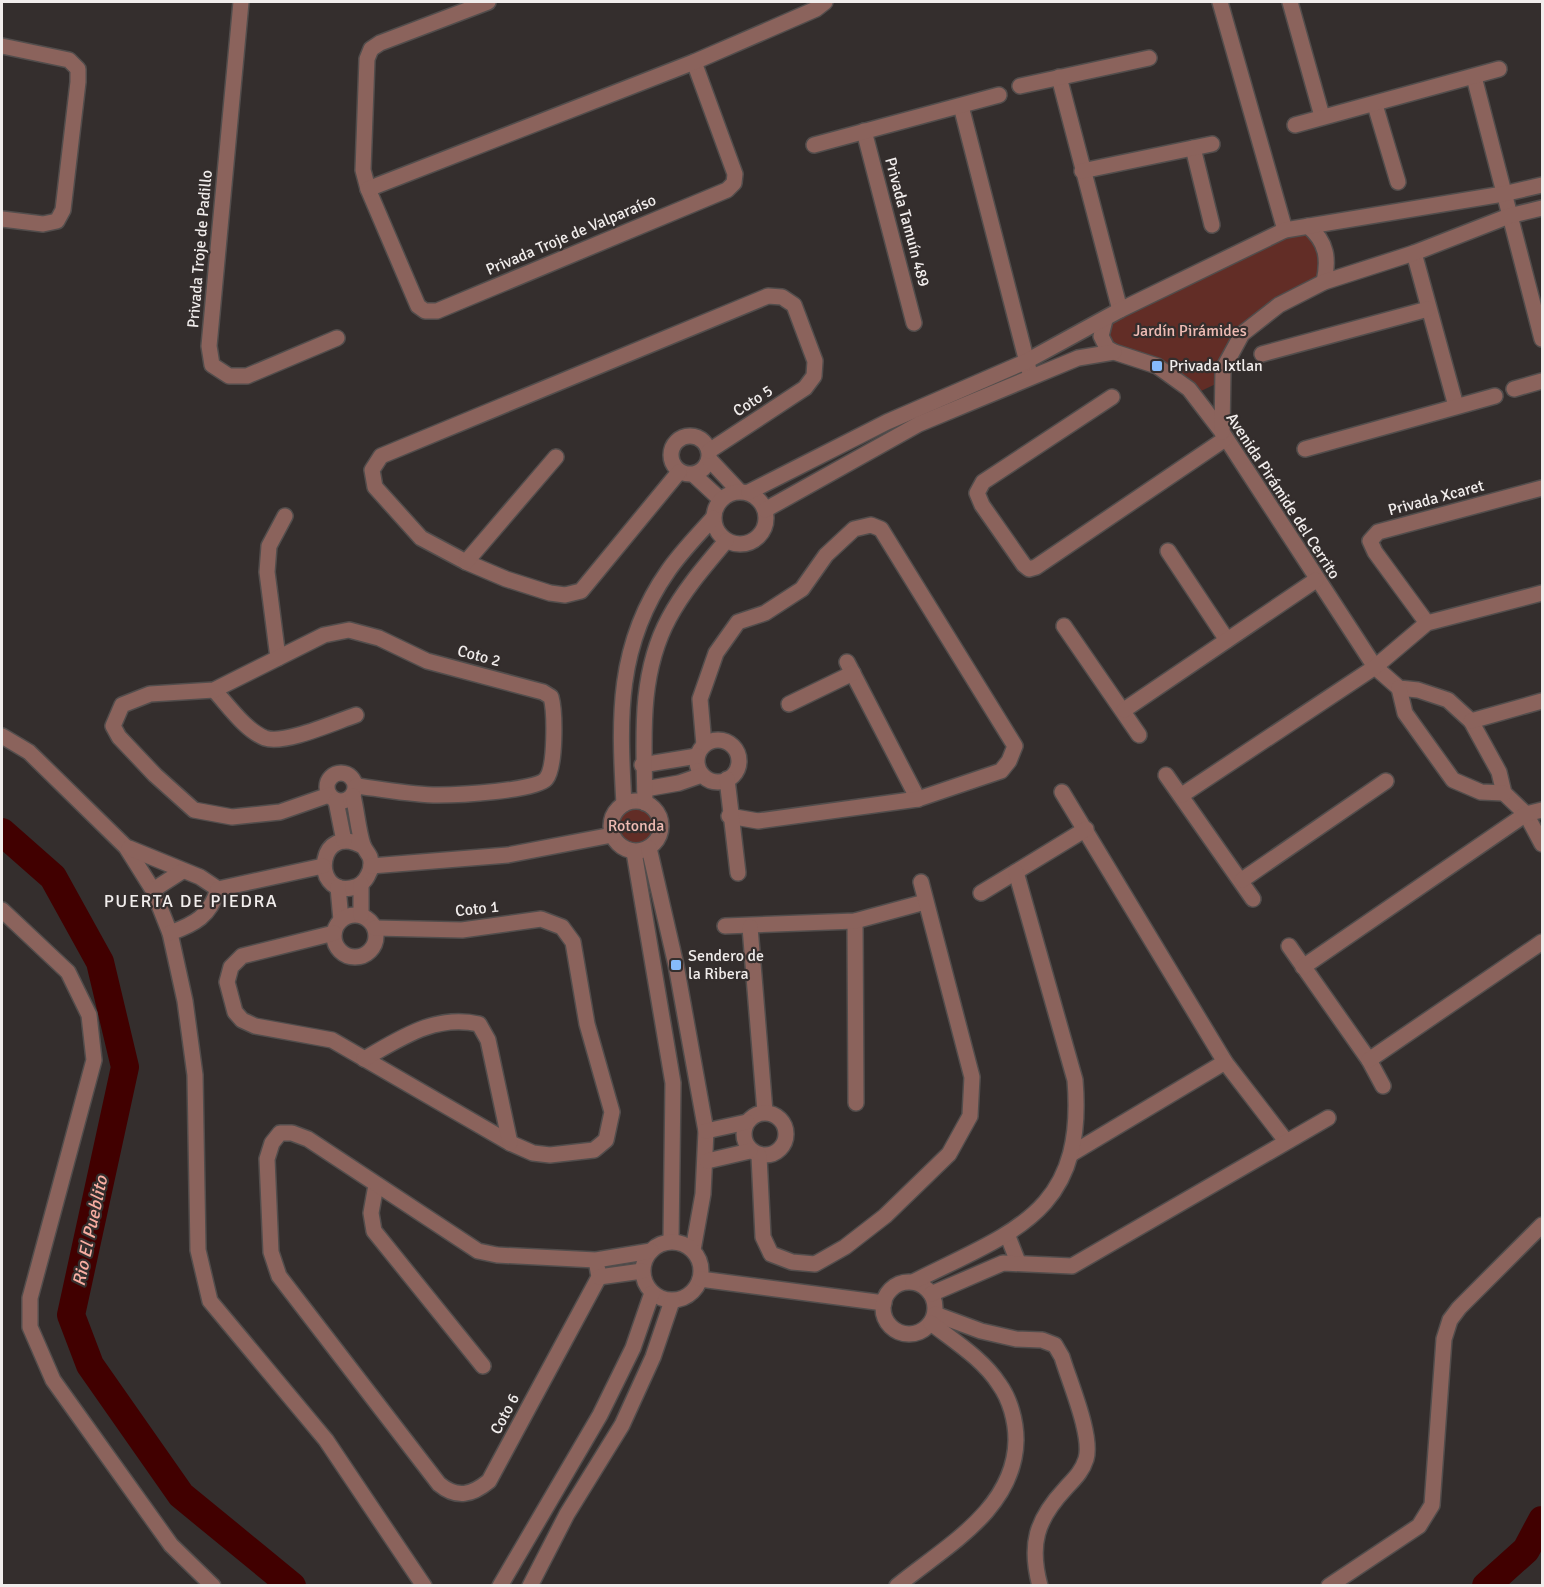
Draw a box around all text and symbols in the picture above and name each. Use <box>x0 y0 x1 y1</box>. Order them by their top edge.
street label: Privada Tamuín 489 <box>880 155 934 289</box>
street label: Privada Troje de Padillo <box>183 169 217 329</box>
street label: Privada Troje de Valparaíso <box>483 190 659 280</box>
park label: Jardín Pirámides <box>1133 321 1247 341</box>
place label: Privada Ixtlan <box>1169 356 1263 376</box>
marker: Privada Ixtlan <box>1150 359 1164 373</box>
street label: Coto 5 <box>729 381 777 421</box>
street label: Avenida Pirámide del Cerrito <box>1222 409 1344 583</box>
street label: Privada Xcaret <box>1386 475 1487 520</box>
street label: Coto 2 <box>455 641 503 671</box>
park label: Rotonda <box>608 816 664 836</box>
district label: PUERTA DE PIEDRA <box>104 890 278 912</box>
street label: Coto 1 <box>454 897 500 921</box>
place label: Sendero de la Ribera <box>688 946 764 984</box>
marker: Sendero de la Ribera <box>669 958 683 972</box>
water label: Rio El Pueblito <box>68 1172 113 1288</box>
street label: Coto 6 <box>486 1390 524 1438</box>

